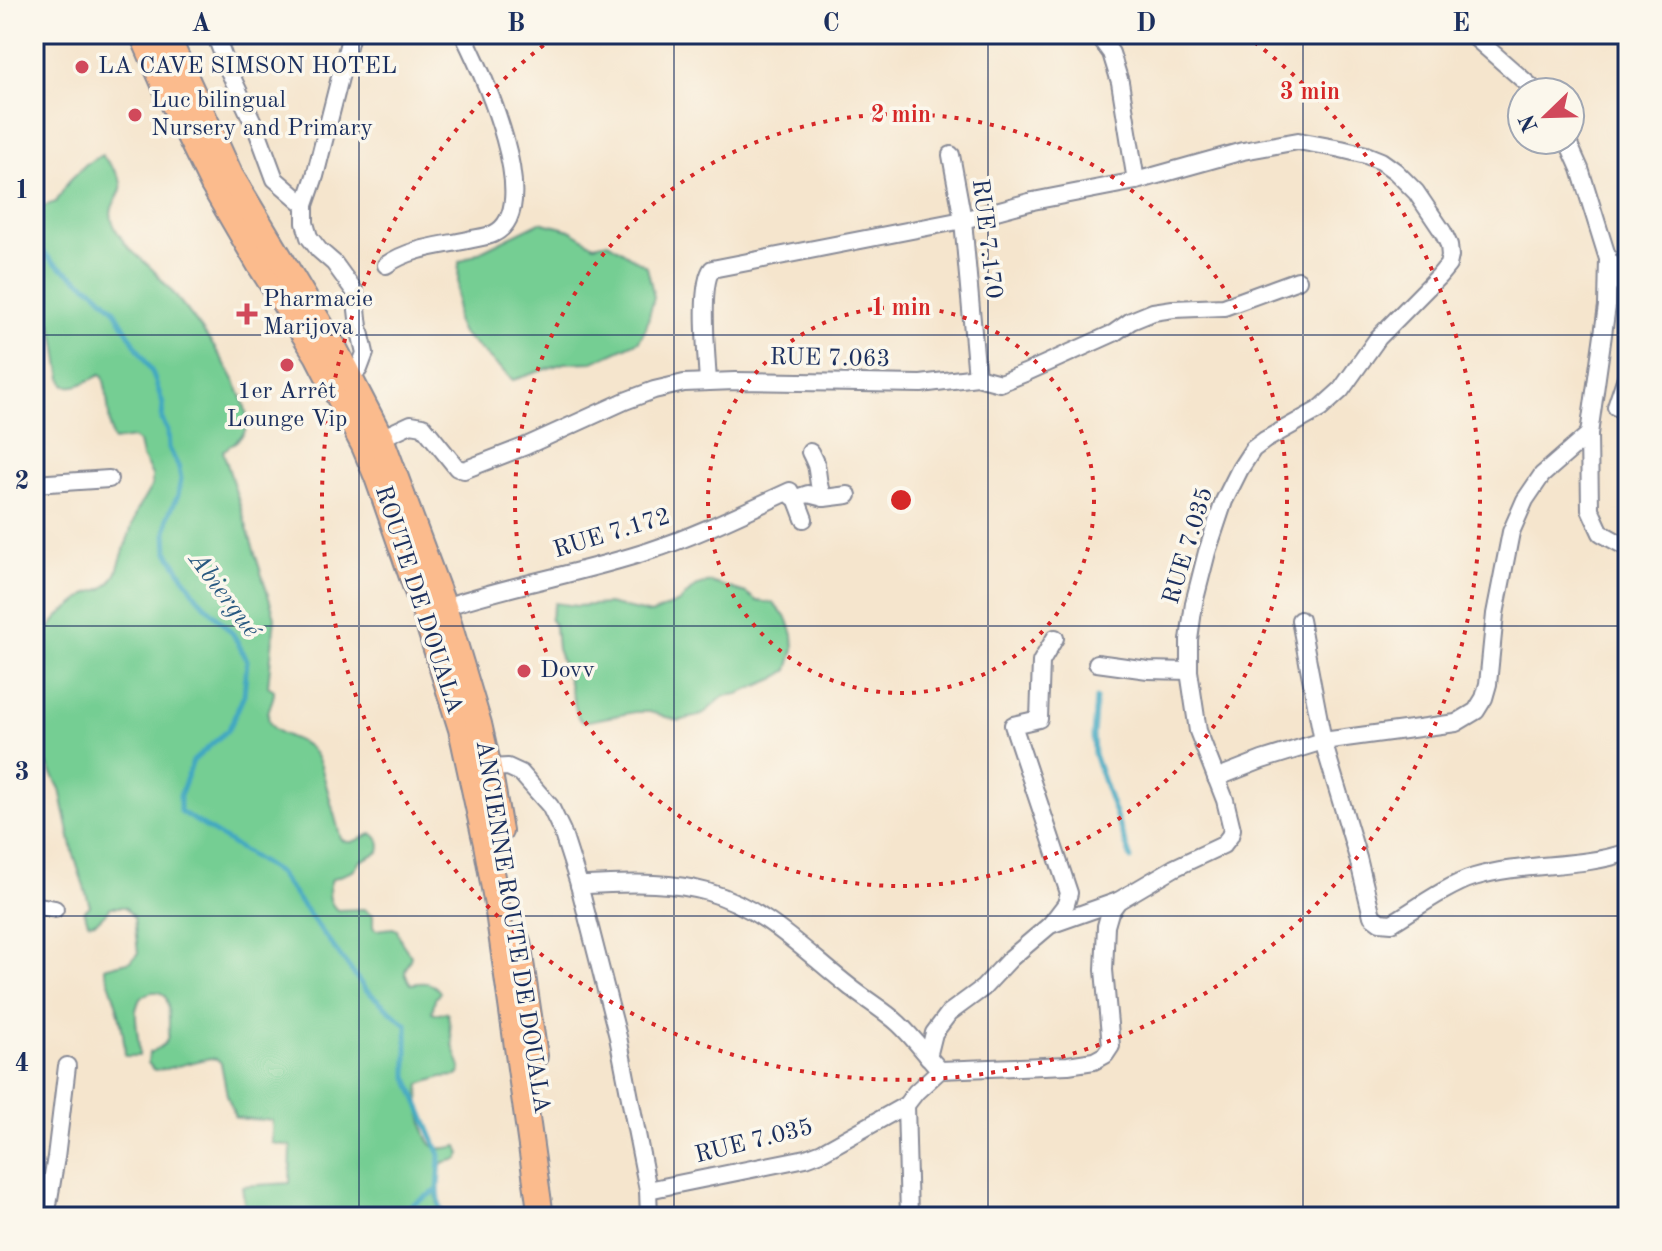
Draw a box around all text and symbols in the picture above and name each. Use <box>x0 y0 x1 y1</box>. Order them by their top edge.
text: A <box>191 11 211 37</box>
text: B <box>507 11 525 37</box>
text: C <box>822 11 840 37</box>
text: D <box>1136 11 1156 37</box>
text: E <box>1452 11 1470 37</box>
place label: LA CAVE SIMSON HOTEL <box>98 55 397 79</box>
marker: LA CAVE SIMSON HOTEL <box>73 58 91 76</box>
north arrow <box>1506 76 1586 156</box>
text: 3 min <box>1280 81 1340 105</box>
place label: Luc bilingual Nursery and Primary <box>151 89 373 141</box>
text: 2 min <box>871 104 931 128</box>
marker: Luc bilingual Nursery and Primary <box>126 106 144 124</box>
text: N <box>1516 111 1543 135</box>
text: 1 <box>14 178 30 204</box>
street label: RUE 7.170 <box>967 178 1005 300</box>
place label: Pharmacie Marijova <box>263 288 373 340</box>
text: 1 min <box>871 297 931 321</box>
marker: Pharmacie Marijova <box>238 305 256 323</box>
street label: RUE 7.063 <box>769 346 891 372</box>
marker: 1er Arrêt Lounge Vip <box>278 356 296 374</box>
place label: 1er Arrêt Lounge Vip <box>227 380 347 432</box>
text: 2 <box>14 469 30 495</box>
street label: ROUTE DE DOUALA <box>370 483 466 717</box>
street label: RUE 7.035 <box>1160 485 1218 607</box>
centre of rings <box>887 486 915 514</box>
street label: RUE 7.172 <box>551 505 673 563</box>
water label: Abiergué <box>182 546 266 645</box>
place label: Dovv <box>540 659 595 683</box>
marker: Dovv <box>515 662 533 680</box>
street label: ANCIENNE ROUTE DE DOUALA <box>471 739 553 1115</box>
text: 3 <box>14 760 30 786</box>
text: 4 <box>14 1051 30 1077</box>
street label: RUE 7.035 <box>693 1116 815 1168</box>

